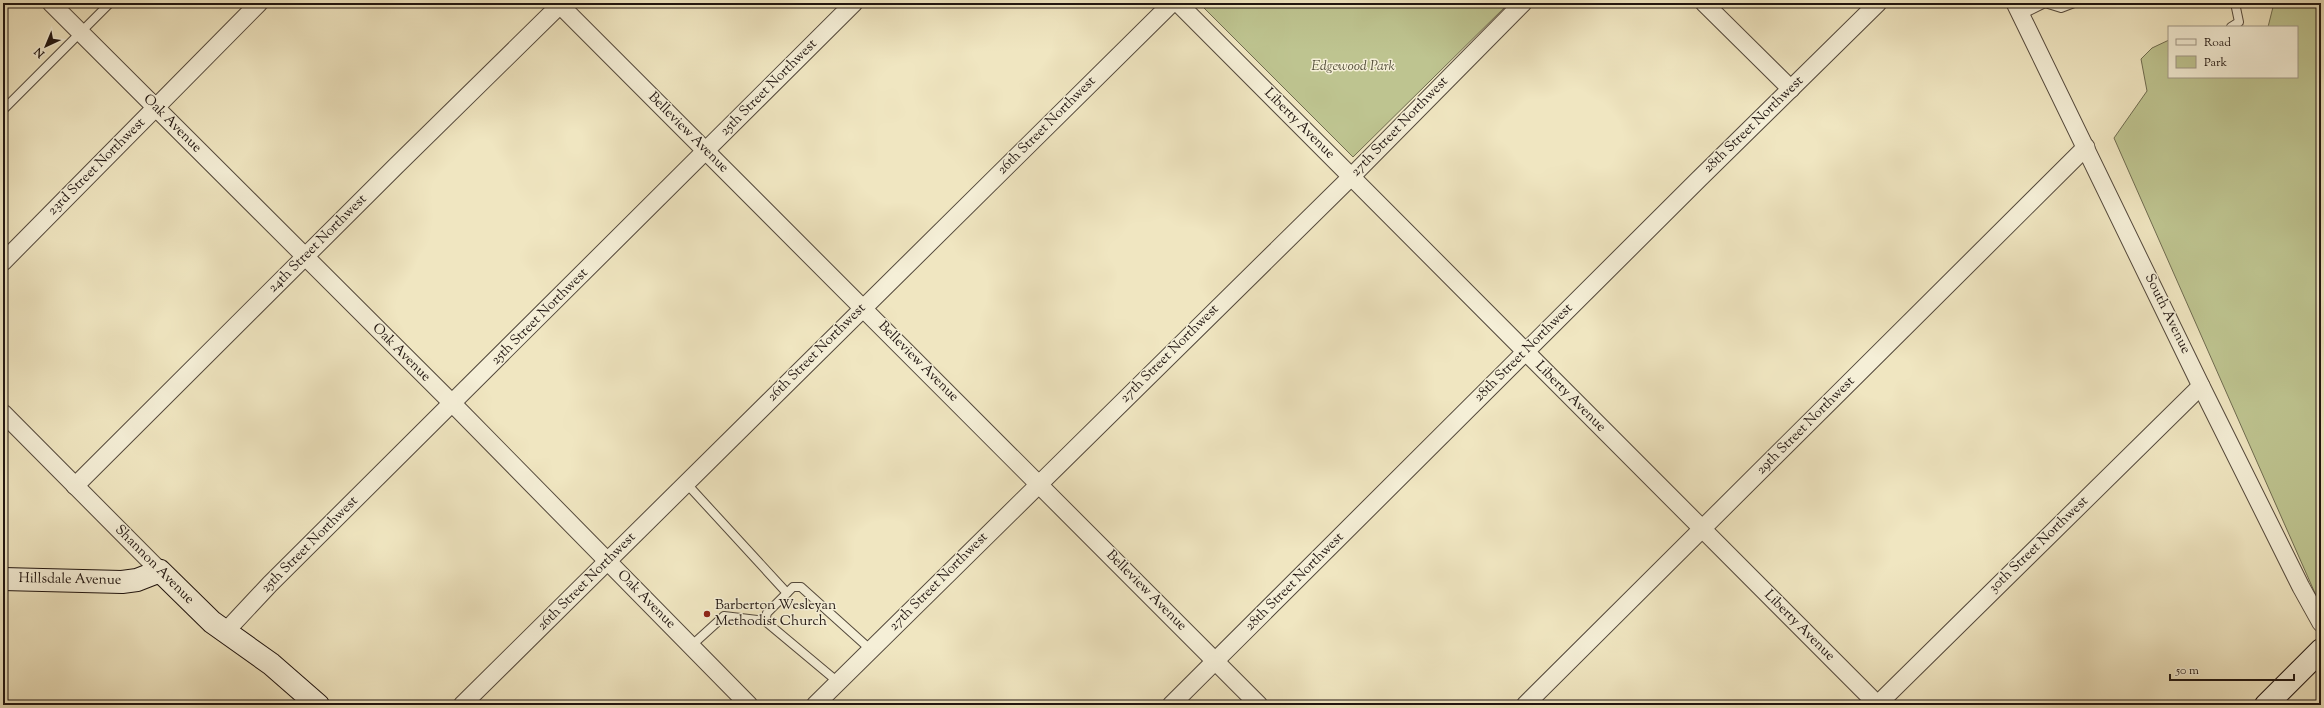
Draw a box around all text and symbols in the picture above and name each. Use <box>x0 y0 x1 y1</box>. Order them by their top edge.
north arrow <box>26 26 66 66</box>
legend <box>2168 26 2298 78</box>
text: Road <box>2204 34 2231 52</box>
street label: 25th Street Northwest <box>716 35 822 141</box>
text: N <box>31 44 49 62</box>
text: Park <box>2204 54 2227 72</box>
park label: Edgewood Park <box>1311 57 1395 77</box>
street label: 26th Street Northwest <box>993 72 1101 180</box>
street label: 27th Street Northwest <box>1347 72 1453 182</box>
street label: 28th Street Northwest <box>1699 72 1809 178</box>
street label: Liberty Avenue <box>1259 84 1339 164</box>
street label: Belleview Avenue <box>643 88 733 178</box>
street label: Oak Avenue <box>138 90 206 158</box>
street label: 23rd Street Northwest <box>44 113 151 220</box>
street label: 24th Street Northwest <box>264 190 372 298</box>
street label: 25th Street Northwest <box>487 264 593 370</box>
street label: South Avenue <box>2139 271 2195 357</box>
street label: 26th Street Northwest <box>763 299 871 407</box>
street label: 28th Street Northwest <box>1470 299 1578 407</box>
street label: 27th Street Northwest <box>1116 300 1224 408</box>
street label: Belleview Avenue <box>873 317 963 407</box>
street label: Oak Avenue <box>367 319 435 387</box>
street label: Liberty Avenue <box>1530 357 1610 437</box>
street label: 29th Street Northwest <box>1752 372 1860 480</box>
street label: 25th Street Northwest <box>257 492 363 598</box>
street label: 30th Street Northwest <box>1985 492 2093 598</box>
street label: Shannon Avenue <box>110 521 198 609</box>
street label: 26th Street Northwest <box>533 528 641 636</box>
street label: 27th Street Northwest <box>885 528 993 636</box>
street label: 28th Street Northwest <box>1241 528 1349 636</box>
street label: Belleview Avenue <box>1101 546 1191 636</box>
street label: Oak Avenue <box>612 566 680 634</box>
street label: Hillsdale Avenue <box>18 569 122 591</box>
street label: Liberty Avenue <box>1759 586 1839 666</box>
place label: Barberton Wesleyan Methodist Church <box>715 596 836 632</box>
marker: Barberton Wesleyan Methodist Church <box>702 609 712 619</box>
scale bar <box>2170 656 2294 682</box>
text: 50 m <box>2175 662 2199 680</box>

